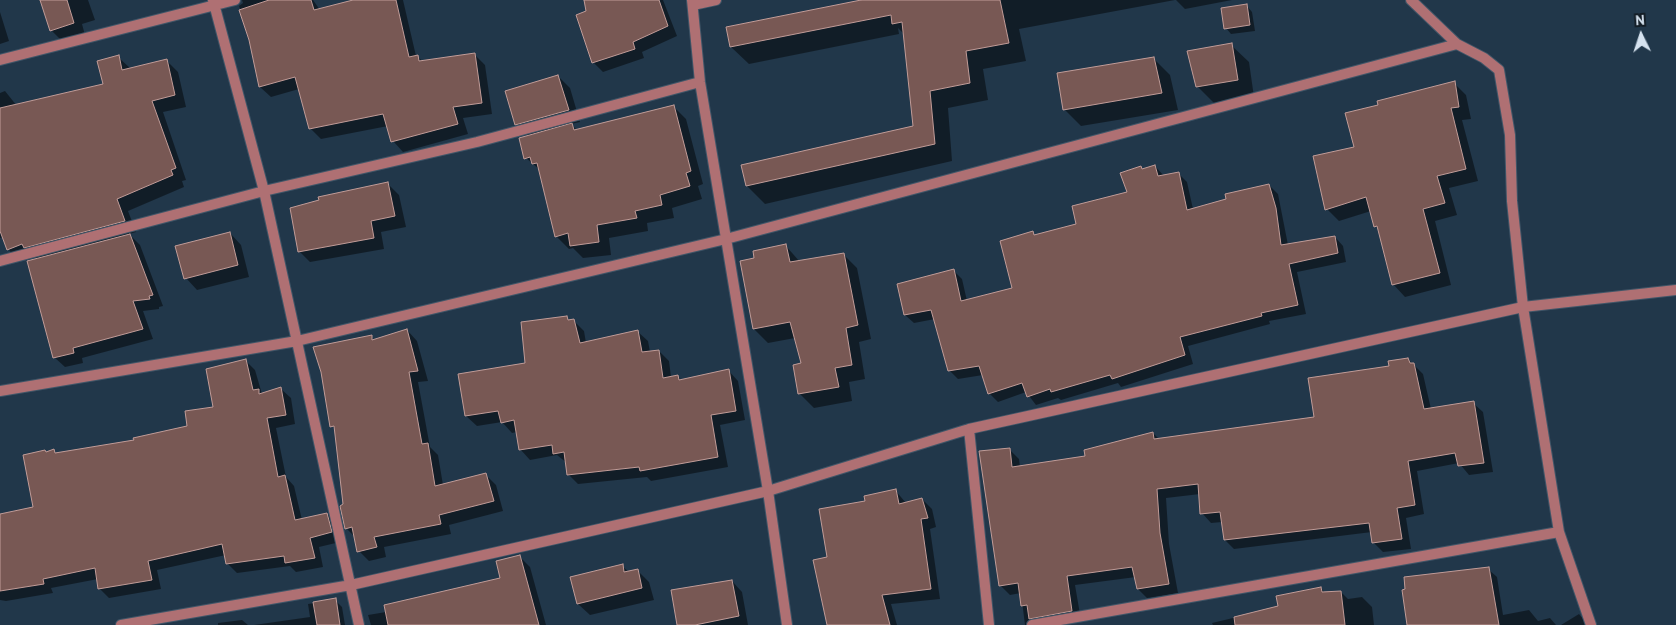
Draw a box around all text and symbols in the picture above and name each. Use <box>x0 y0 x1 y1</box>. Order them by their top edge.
north arrow <box>1616 10 1666 60</box>
text: N <box>1635 11 1645 29</box>

